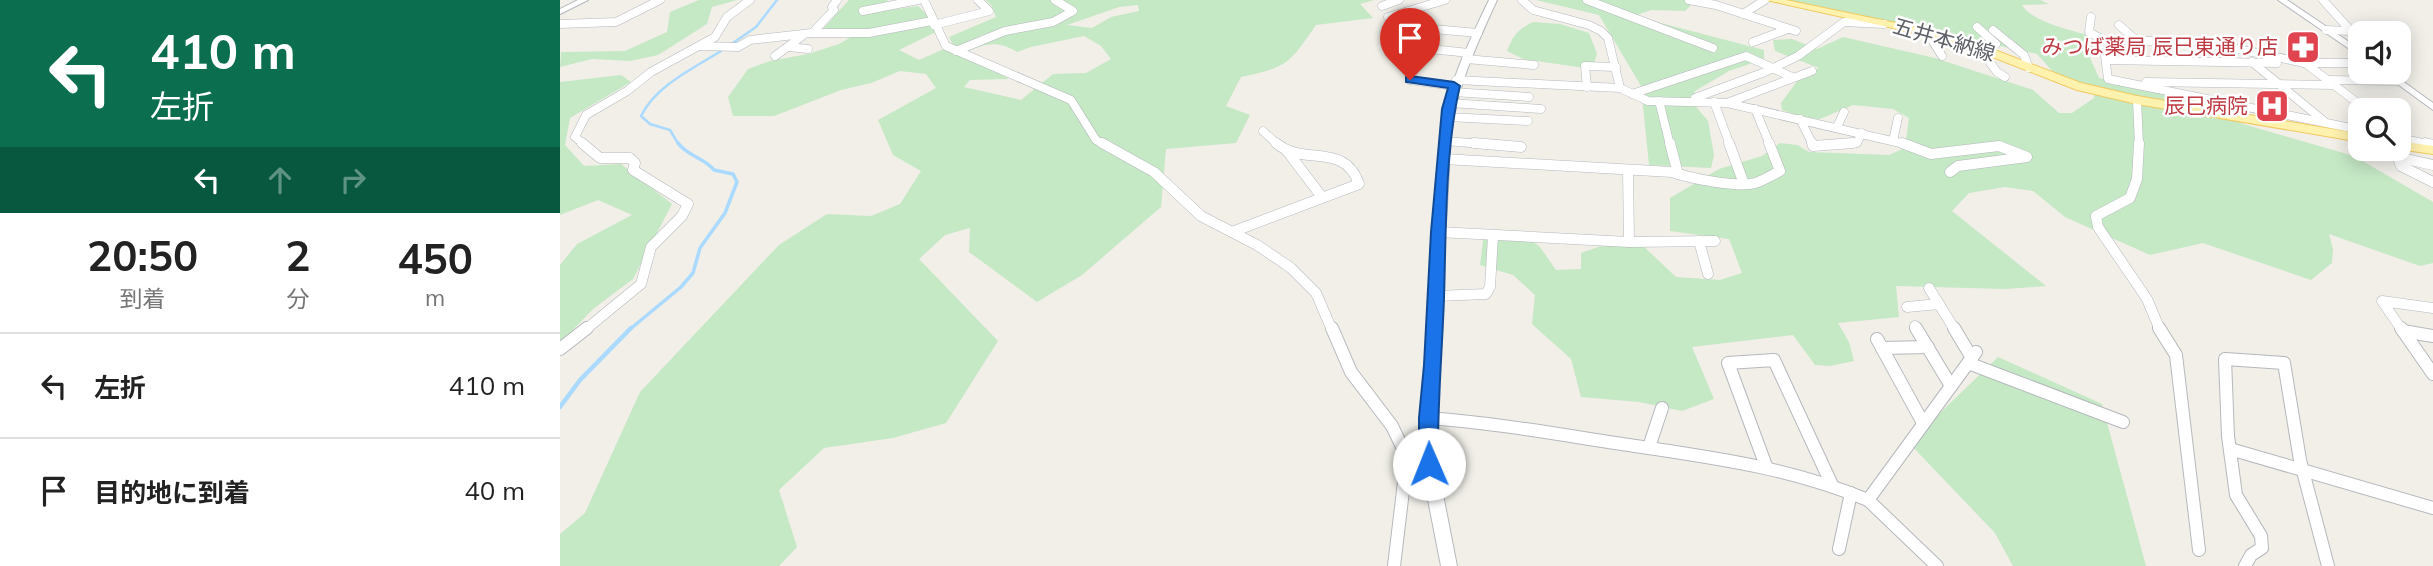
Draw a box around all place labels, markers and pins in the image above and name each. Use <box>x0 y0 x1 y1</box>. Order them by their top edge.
pin <box>1380 8 1440 80</box>
pharmacy icon: みつば薬局 辰巳東通り店 <box>2284 28 2322 66</box>
place label: みつば薬局 辰巳東通り店 <box>2042 33 2278 59</box>
hospital icon: 辰巳病院 <box>2253 87 2291 125</box>
place label: 辰巳病院 <box>2164 92 2248 118</box>

